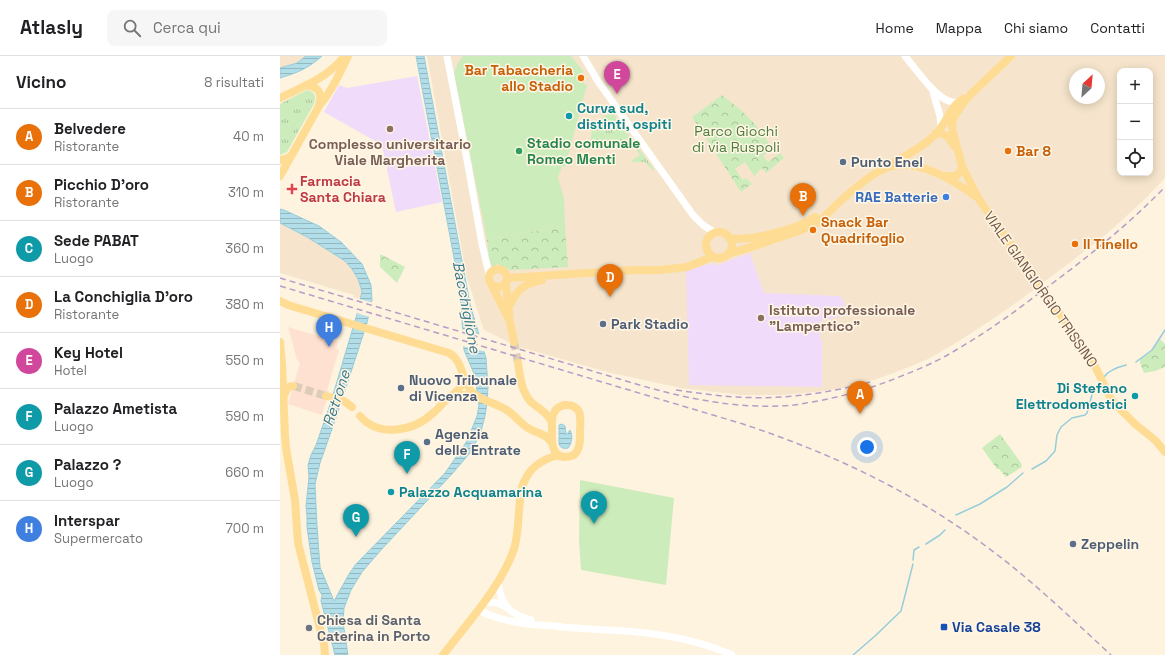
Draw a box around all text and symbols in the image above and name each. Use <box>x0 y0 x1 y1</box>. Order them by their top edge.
search box <box>107 10 387 46</box>
text: Atlasly <box>20 15 83 40</box>
icon: search <box>121 17 143 39</box>
text: Cerca qui <box>153 18 221 37</box>
text: Home <box>876 19 914 37</box>
text: Mappa <box>936 19 982 37</box>
text: Chi siamo <box>1004 19 1068 37</box>
text: Contatti <box>1090 19 1145 37</box>
place label: Bar Tabaccheria allo Stadio <box>464 61 573 95</box>
pin: E <box>604 61 630 94</box>
north arrow <box>1069 68 1105 104</box>
map controls <box>1117 68 1153 176</box>
button: + <box>1117 68 1153 104</box>
text: Vicino <box>16 71 66 93</box>
marker: Bar Tabaccheria allo Stadio <box>576 73 586 83</box>
text: 8 risultati <box>204 74 264 91</box>
place label: Curva sud, distinti, ospiti <box>577 99 671 133</box>
button: − <box>1117 104 1153 140</box>
marker: Curva sud, distinti, ospiti <box>564 111 574 121</box>
text: Belvedere <box>54 119 126 138</box>
park label: Parco Giochi di via Ruspoli <box>692 122 780 156</box>
marker: Complesso universitario Viale Margherita <box>385 124 395 134</box>
text: A <box>25 128 33 145</box>
text: 40 m <box>233 128 264 145</box>
place label: Stadio comunale Romeo Menti <box>527 134 640 168</box>
place label: Complesso universitario Viale Margherita <box>309 135 471 169</box>
text: Ristorante <box>54 138 119 155</box>
button: locate <box>1117 140 1153 176</box>
place label: Bar 8 <box>1016 142 1051 160</box>
marker: Stadio comunale Romeo Menti <box>514 146 524 156</box>
marker: Bar 8 <box>1003 146 1013 156</box>
place label: Punto Enel <box>851 153 923 171</box>
marker: Punto Enel <box>838 157 848 167</box>
place label: Farmacia Santa Chiara <box>300 172 386 206</box>
text: Picchio D'oro <box>54 175 149 194</box>
pin: B <box>790 183 816 216</box>
text: B <box>25 184 33 201</box>
text: 310 m <box>228 184 264 201</box>
marker: Farmacia Santa Chiara <box>287 184 297 194</box>
place label: RAE Batterie <box>855 188 938 206</box>
marker: RAE Batterie <box>941 192 951 202</box>
text: Ristorante <box>54 194 119 211</box>
street label: VIALE GIANGIORGIO TRISSINO <box>980 207 1102 371</box>
place label: Snack Bar Quadrifoglio <box>821 213 905 247</box>
marker: Snack Bar Quadrifoglio <box>808 225 818 235</box>
text: Sede PABAT <box>54 231 139 250</box>
place label: Il Tinello <box>1083 235 1138 253</box>
marker: Il Tinello <box>1070 239 1080 249</box>
text: C <box>25 240 33 257</box>
text: 360 m <box>225 240 264 257</box>
text: Luogo <box>54 250 93 267</box>
water label: Bacchiglione <box>449 259 485 356</box>
pin: D <box>597 264 623 297</box>
text: La Conchiglia D'oro <box>54 287 193 306</box>
text: D <box>25 296 33 313</box>
text: 380 m <box>225 296 264 313</box>
place label: Istituto professionale "Lampertico" <box>769 301 915 335</box>
text: Ristorante <box>54 306 119 323</box>
marker: Istituto professionale "Lampertico" <box>756 313 766 323</box>
pin: H <box>316 314 342 347</box>
place label: Park Stadio <box>611 315 688 333</box>
marker: Park Stadio <box>598 319 608 329</box>
text: Key Hotel <box>54 343 123 362</box>
text: E <box>25 352 33 369</box>
text: 550 m <box>226 352 264 369</box>
text: Hotel <box>54 362 87 379</box>
water label: Retrone <box>318 367 354 428</box>
place label: Nuovo Tribunale di Vicenza <box>409 371 517 405</box>
place label: Di Stefano Elettrodomestici <box>1016 379 1127 413</box>
pin: A <box>847 381 873 414</box>
marker: Nuovo Tribunale di Vicenza <box>396 383 406 393</box>
marker: Di Stefano Elettrodomestici <box>1130 391 1140 401</box>
text: Palazzo Ametista <box>54 399 177 418</box>
text: F <box>26 408 32 425</box>
text: 590 m <box>225 408 264 425</box>
text: Luogo <box>54 418 93 435</box>
place label: Agenzia delle Entrate <box>435 425 521 459</box>
marker: Agenzia delle Entrate <box>422 437 432 447</box>
your location <box>857 437 877 457</box>
pin: F <box>394 441 420 474</box>
text: Palazzo ? <box>54 455 121 474</box>
text: G <box>25 464 33 481</box>
text: 660 m <box>225 464 264 481</box>
text: Luogo <box>54 474 93 491</box>
place label: Palazzo Acquamarina <box>399 483 542 501</box>
marker: Palazzo Acquamarina <box>386 487 396 497</box>
pin: C <box>581 491 607 524</box>
pin: G <box>343 504 369 537</box>
text: Interspar <box>54 511 120 530</box>
text: H <box>25 520 33 537</box>
text: 700 m <box>226 520 264 537</box>
text: Supermercato <box>54 530 143 547</box>
place label: Zeppelin <box>1081 535 1139 553</box>
marker: Zeppelin <box>1068 539 1078 549</box>
place label: Chiesa di Santa Caterina in Porto <box>317 611 430 645</box>
place label: Via Casale 38 <box>952 618 1041 636</box>
marker: Via Casale 38 <box>939 622 949 632</box>
marker: Chiesa di Santa Caterina in Porto <box>304 623 314 633</box>

